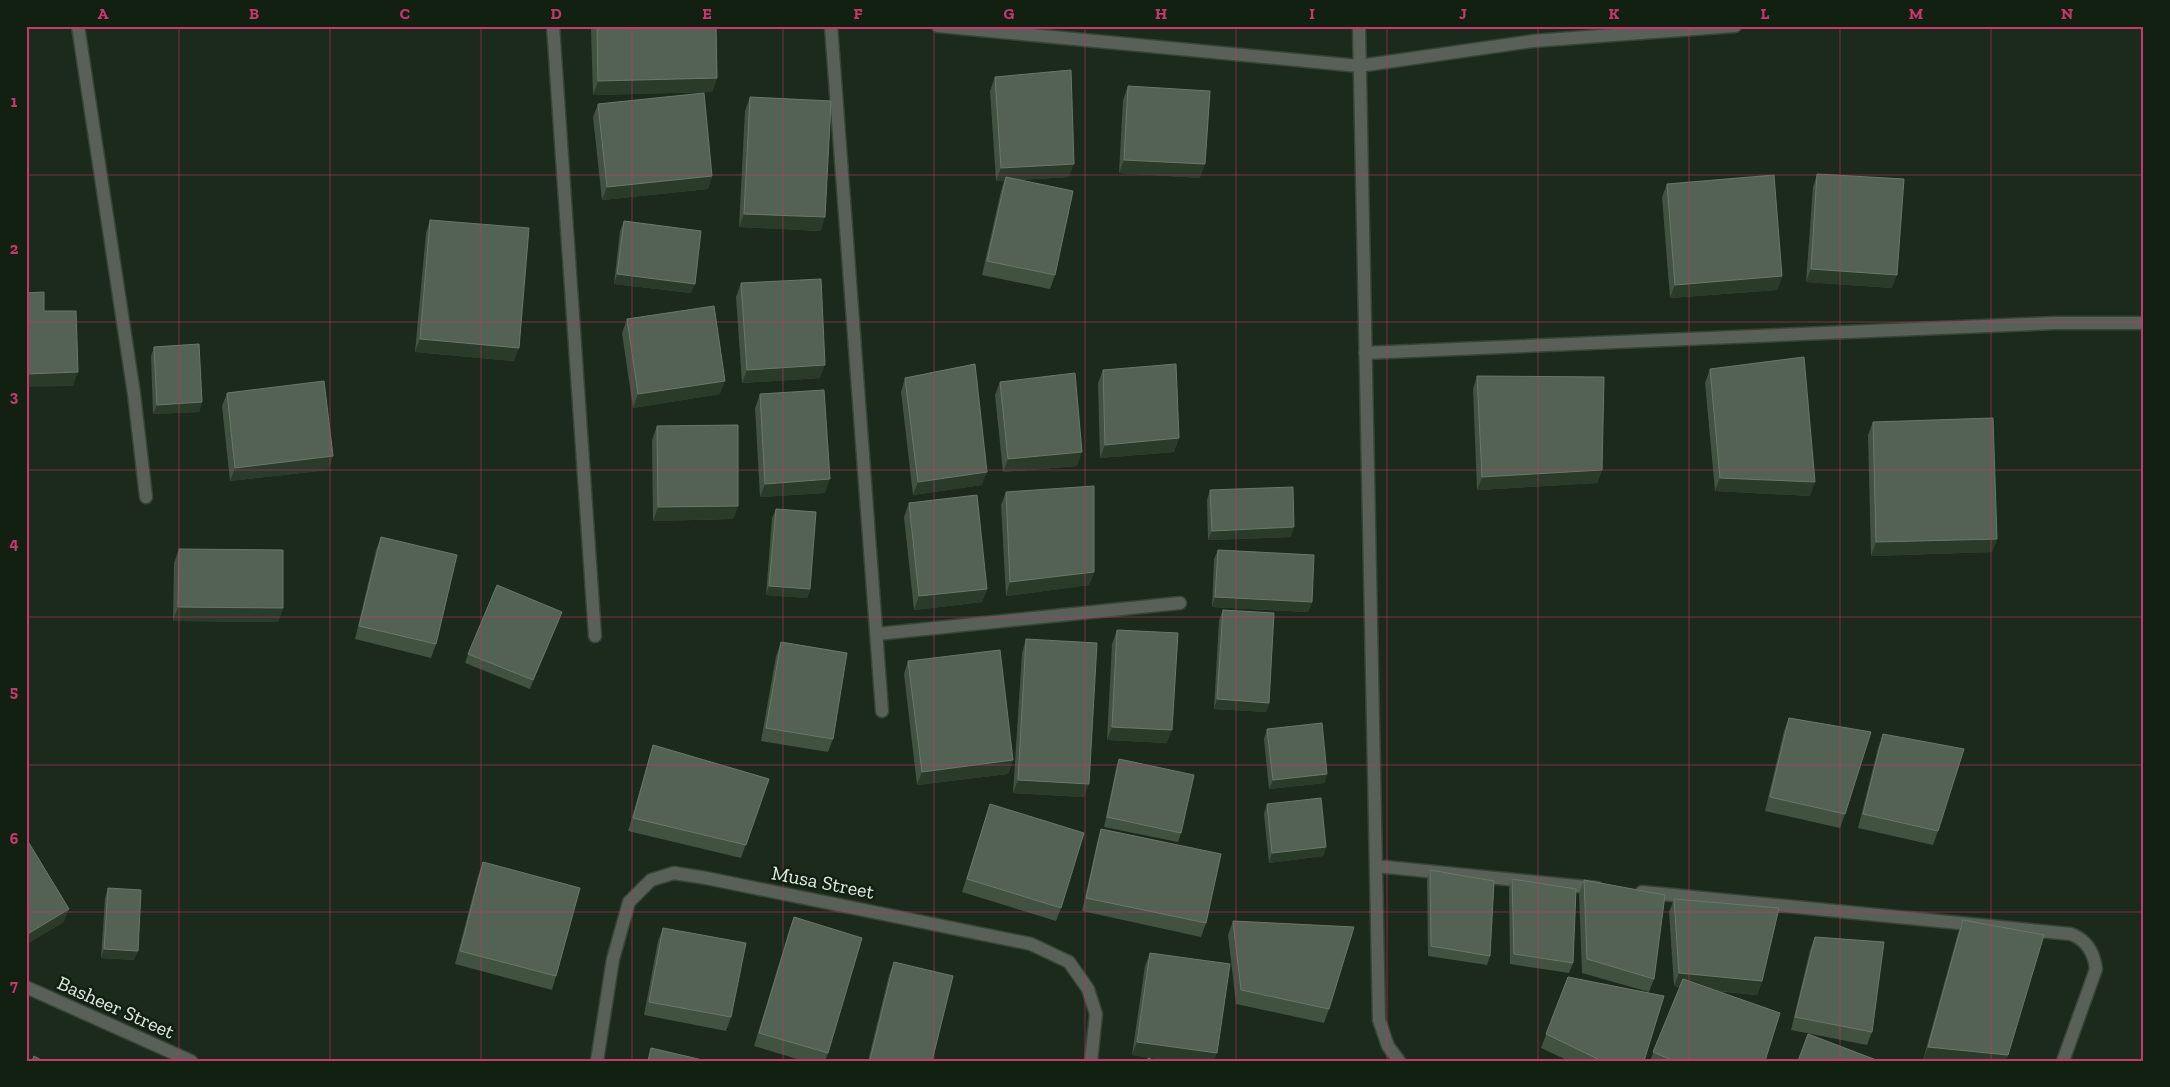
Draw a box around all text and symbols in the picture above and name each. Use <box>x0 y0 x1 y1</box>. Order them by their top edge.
text: A <box>98 4 109 23</box>
text: B <box>249 4 259 23</box>
text: C <box>400 4 410 23</box>
text: D <box>550 4 562 23</box>
text: E <box>702 4 712 23</box>
text: F <box>853 4 863 23</box>
text: G <box>1004 4 1015 23</box>
text: H <box>1155 4 1167 23</box>
text: I <box>1309 4 1315 23</box>
text: J <box>1459 4 1467 23</box>
text: K <box>1609 4 1620 23</box>
text: L <box>1761 4 1770 23</box>
text: M <box>1909 4 1923 23</box>
text: N <box>2061 4 2073 23</box>
text: 1 <box>11 92 18 111</box>
text: 2 <box>10 239 19 258</box>
text: 3 <box>10 387 19 406</box>
text: 4 <box>9 534 19 553</box>
text: 5 <box>10 682 18 701</box>
text: 6 <box>10 829 19 848</box>
street label: Musa Street <box>770 860 877 904</box>
street label: Basheer Street <box>54 970 179 1044</box>
text: 7 <box>10 976 18 995</box>

